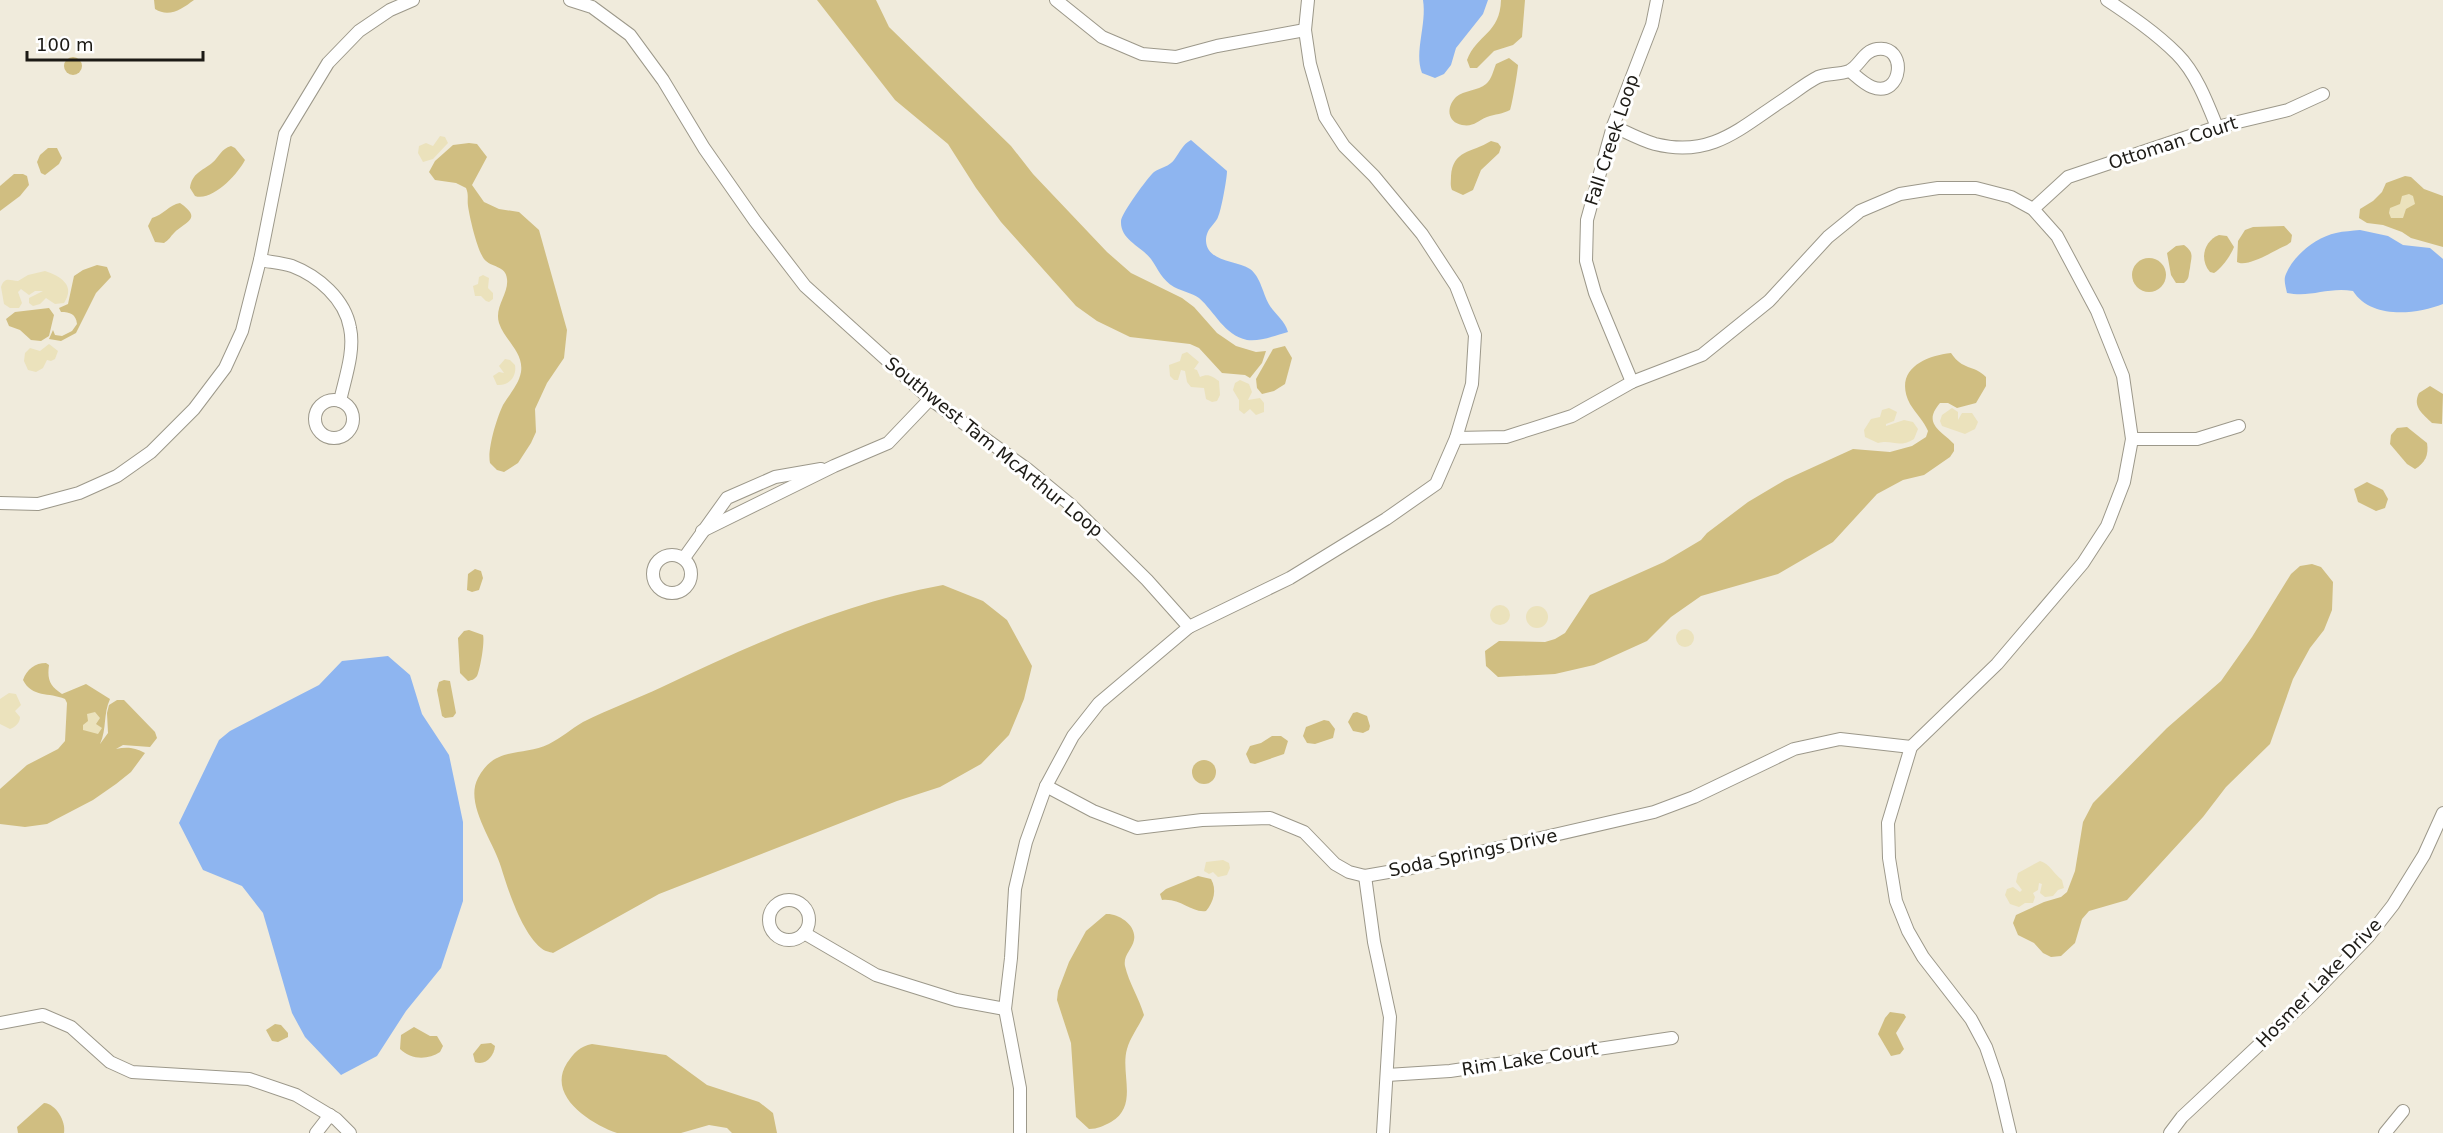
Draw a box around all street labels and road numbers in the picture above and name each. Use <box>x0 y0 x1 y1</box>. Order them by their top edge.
street label: Fall Creek Loop <box>1580 72 1643 208</box>
street label: Ottoman Court <box>2106 112 2240 173</box>
street label: Southwest Tam McArthur Loop <box>881 352 1107 541</box>
street label: Soda Springs Drive <box>1387 824 1559 881</box>
street label: Hosmer Lake Drive <box>2252 914 2386 1052</box>
street label: Rim Lake Court <box>1460 1037 1600 1080</box>

